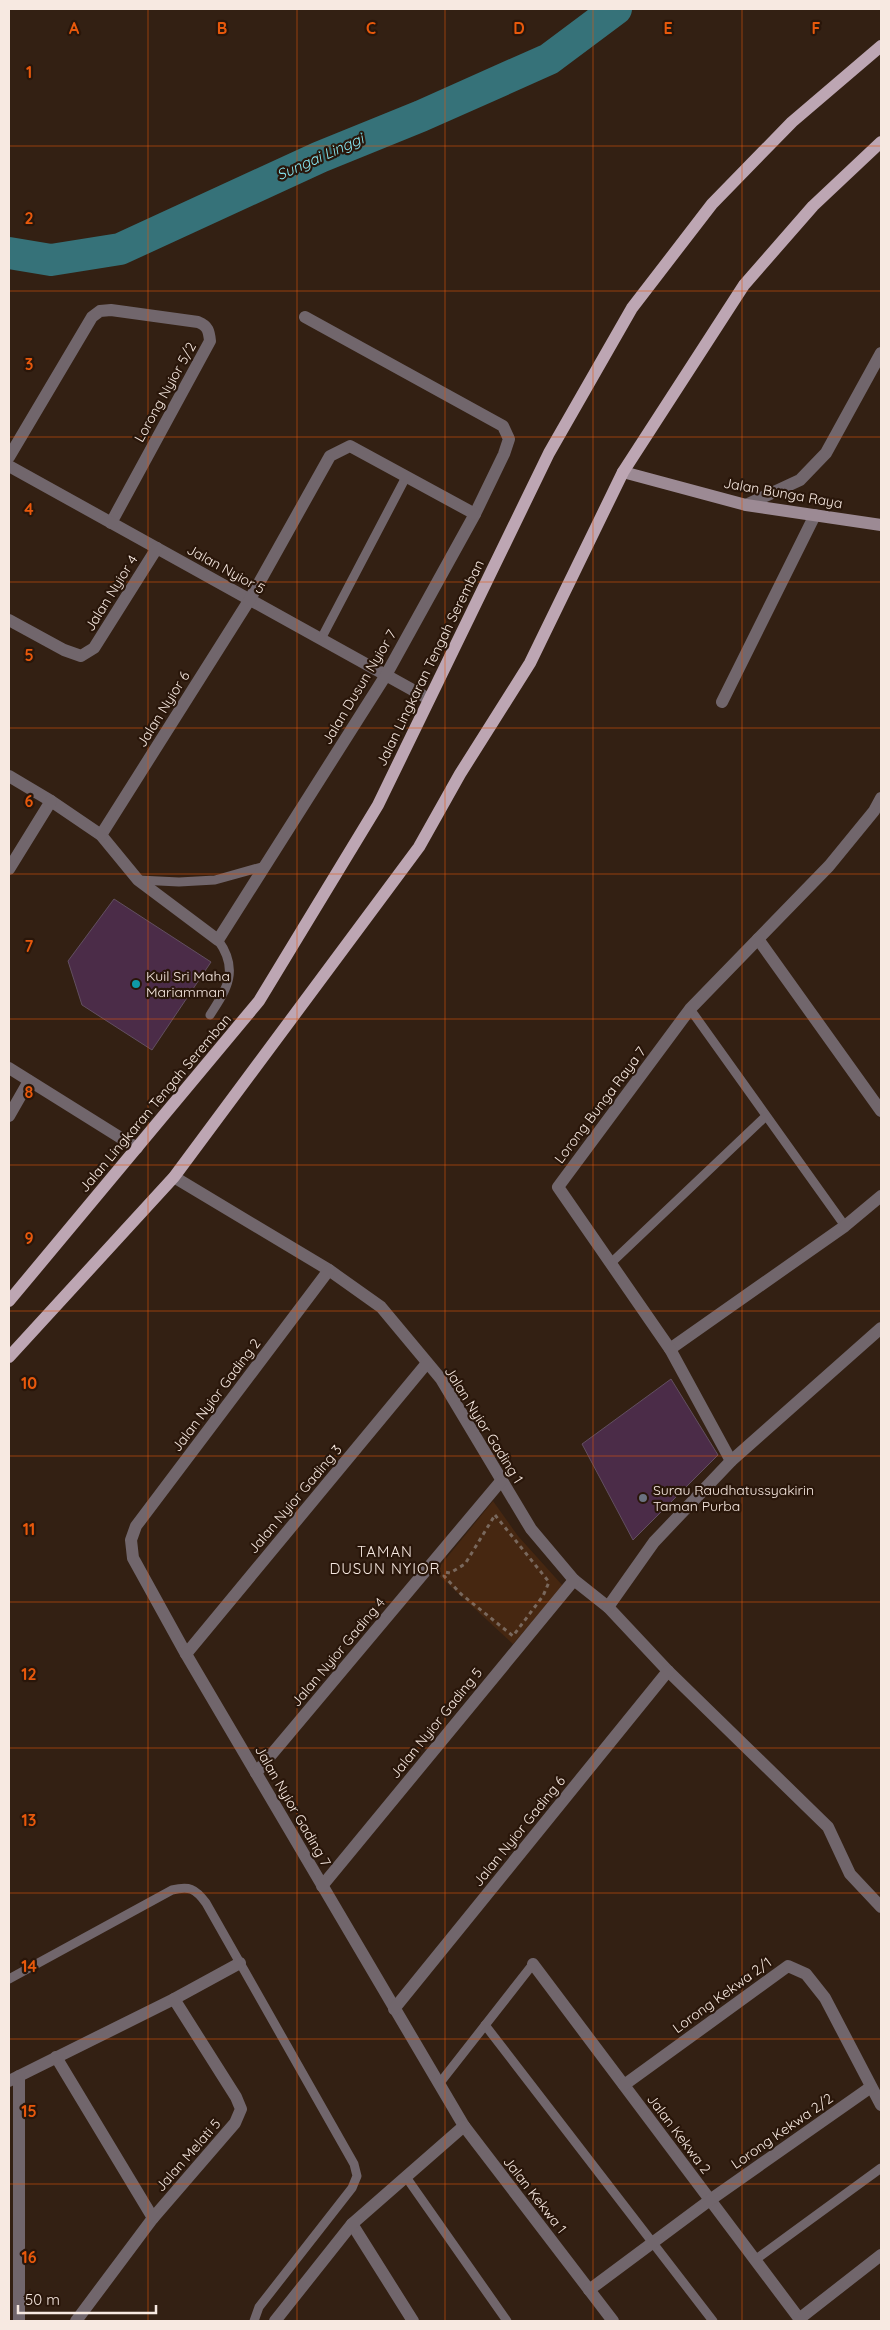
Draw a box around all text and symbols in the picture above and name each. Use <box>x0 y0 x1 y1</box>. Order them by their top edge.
text: A <box>69 18 80 38</box>
text: B <box>217 18 227 38</box>
text: C <box>366 18 376 38</box>
text: D <box>513 18 525 38</box>
text: E <box>663 18 673 38</box>
text: F <box>812 18 821 38</box>
text: 1 <box>26 62 32 82</box>
water label: Sungai Linggi <box>273 128 368 184</box>
text: 2 <box>24 208 34 228</box>
street label: Lorong Nyior 5/2 <box>130 339 200 445</box>
text: 3 <box>25 354 33 374</box>
street label: Jalan Bunga Raya <box>722 474 844 512</box>
text: 4 <box>24 499 34 519</box>
street label: Jalan Nyior 5 <box>184 540 268 598</box>
street label: Jalan Nyior 4 <box>81 552 141 634</box>
street label: Jalan Lingkaran Tengah Seremban <box>372 557 488 769</box>
street label: Jalan Dusun Nyior 7 <box>318 626 400 748</box>
text: 5 <box>24 645 34 665</box>
street label: Jalan Nyior 6 <box>132 667 194 750</box>
text: 6 <box>25 791 34 811</box>
text: 7 <box>25 936 34 956</box>
place label: Kuil Sri Maha Mariamman <box>146 967 230 1001</box>
marker: Kuil Sri Maha Mariamman <box>130 978 142 990</box>
street label: Jalan Lingkaran Tengah Seremban <box>75 1010 235 1196</box>
street label: Lorong Bunga Raya 7 <box>550 1043 650 1167</box>
text: 8 <box>25 1082 34 1102</box>
text: 9 <box>24 1228 34 1248</box>
street label: Jalan Nyior Gading 2 <box>168 1335 265 1455</box>
street label: Jalan Nyior Gading 1 <box>441 1363 527 1487</box>
text: 10 <box>21 1373 37 1393</box>
street label: Jalan Nyior Gading 3 <box>244 1441 346 1557</box>
place label: Surau Raudhatussyakirin Taman Purba <box>653 1481 814 1515</box>
marker: Surau Raudhatussyakirin Taman Purba <box>637 1492 649 1504</box>
text: 11 <box>23 1519 35 1539</box>
district label: TAMAN DUSUN NYIOR <box>329 1542 441 1578</box>
street label: Jalan Nyior Gading 4 <box>287 1594 389 1710</box>
text: 12 <box>21 1664 37 1684</box>
street label: Jalan Nyior Gading 5 <box>386 1664 486 1782</box>
street label: Jalan Nyior Gading 7 <box>251 1742 335 1870</box>
street label: Jalan Nyior Gading 6 <box>469 1772 569 1890</box>
text: 13 <box>22 1810 36 1830</box>
street label: Lorong Kekwa 2/1 <box>669 1953 775 2037</box>
text: 14 <box>21 1956 37 1976</box>
street label: Lorong Kekwa 2/2 <box>728 2089 837 2173</box>
street label: Jalan Kekwa 2 <box>643 2091 715 2178</box>
text: 15 <box>21 2101 37 2121</box>
street label: Jalan Melati 5 <box>152 2115 224 2195</box>
street label: Jalan Kekwa 1 <box>499 2153 571 2237</box>
text: 16 <box>21 2247 37 2267</box>
scale bar <box>18 2282 155 2314</box>
text: 50 m <box>25 2290 60 2309</box>

